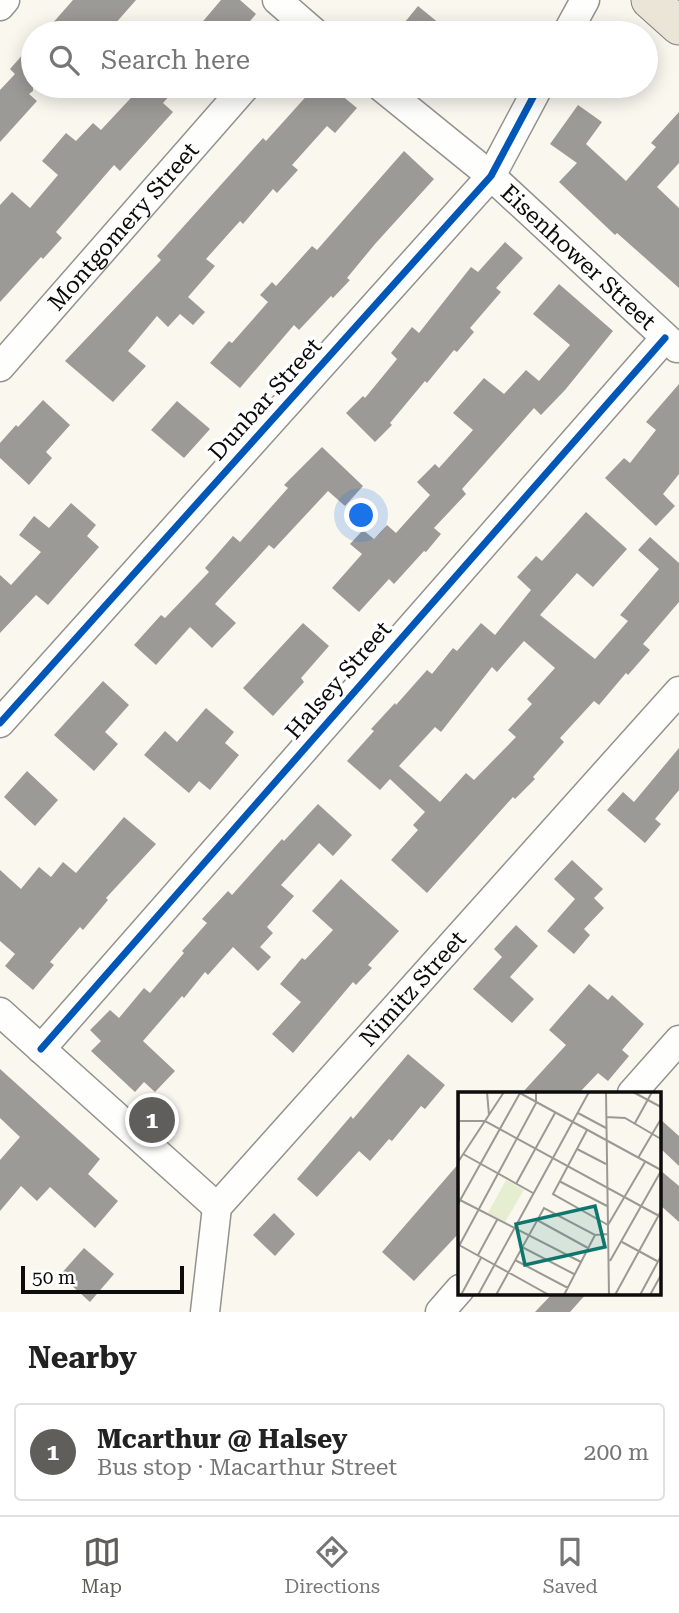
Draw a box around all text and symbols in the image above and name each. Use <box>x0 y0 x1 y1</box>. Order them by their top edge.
search box <box>21 21 658 98</box>
icon: search <box>45 41 83 79</box>
text: Search here <box>101 45 250 75</box>
street label: Montgomery Street <box>43 137 205 316</box>
street label: Eisenhower Street <box>495 179 661 336</box>
street label: Dunbar Street <box>204 332 328 466</box>
your location <box>344 498 378 532</box>
street label: Halsey Street <box>280 616 397 745</box>
street label: Nimitz Street <box>354 925 472 1052</box>
inset map <box>458 1092 662 1294</box>
pin: 1 <box>129 1094 175 1146</box>
scale bar <box>21 1263 184 1295</box>
text: 50 m <box>32 1266 75 1289</box>
text: Nearby <box>28 1340 137 1375</box>
text: Mcarthur @ Halsey <box>97 1424 347 1454</box>
text: 1 <box>47 1439 59 1466</box>
text: 200 m <box>584 1439 649 1466</box>
text: Bus stop · Macarthur Street <box>97 1454 397 1481</box>
tab: Map <box>81 1533 122 1598</box>
tab: Directions <box>284 1533 380 1598</box>
tab: Saved <box>543 1533 598 1598</box>

